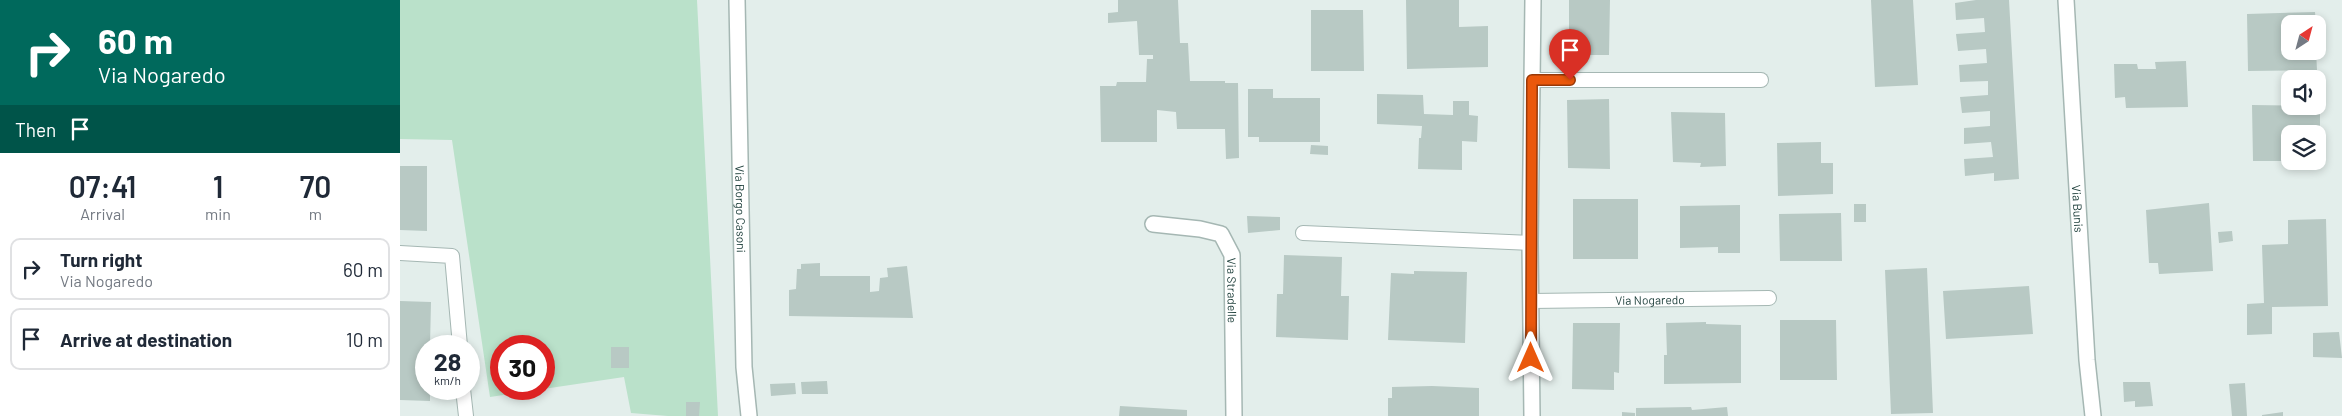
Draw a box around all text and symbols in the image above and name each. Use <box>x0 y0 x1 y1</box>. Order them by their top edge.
north arrow <box>2281 15 2326 60</box>
map controls <box>2281 15 2326 170</box>
text: 60 m <box>98 19 173 61</box>
icon: right <box>15 20 80 85</box>
pin <box>1549 29 1591 80</box>
icon: arrive <box>1556 36 1584 64</box>
text: Via Nogaredo <box>98 61 226 87</box>
button: sound <box>2281 70 2326 115</box>
icon: arrive <box>66 115 94 143</box>
text: Then <box>15 118 56 141</box>
button: layers <box>2281 125 2326 170</box>
street label: Via Borgo Casoni <box>733 165 749 253</box>
text: 07:41 <box>69 168 136 204</box>
text: 1 <box>213 168 223 204</box>
text: 70 <box>300 168 331 204</box>
street label: Via Bunis <box>2070 184 2087 233</box>
text: Arrival <box>80 204 125 223</box>
text: min <box>205 204 231 223</box>
text: m <box>309 204 322 223</box>
text: Turn right <box>60 248 142 271</box>
icon: right <box>17 255 45 283</box>
text: 60 m <box>343 258 383 281</box>
street label: Via Stradelle <box>1225 258 1240 323</box>
text: Via Nogaredo <box>60 271 153 290</box>
street label: Via Nogaredo <box>1615 292 1685 307</box>
icon: arrive <box>17 325 45 353</box>
text: Arrive at destination <box>60 328 232 351</box>
text: 10 m <box>346 328 383 351</box>
position arrow <box>1504 331 1556 383</box>
speed limit sign: 30 <box>490 335 555 400</box>
text: 28 <box>434 346 461 376</box>
text: km/h <box>434 373 461 387</box>

